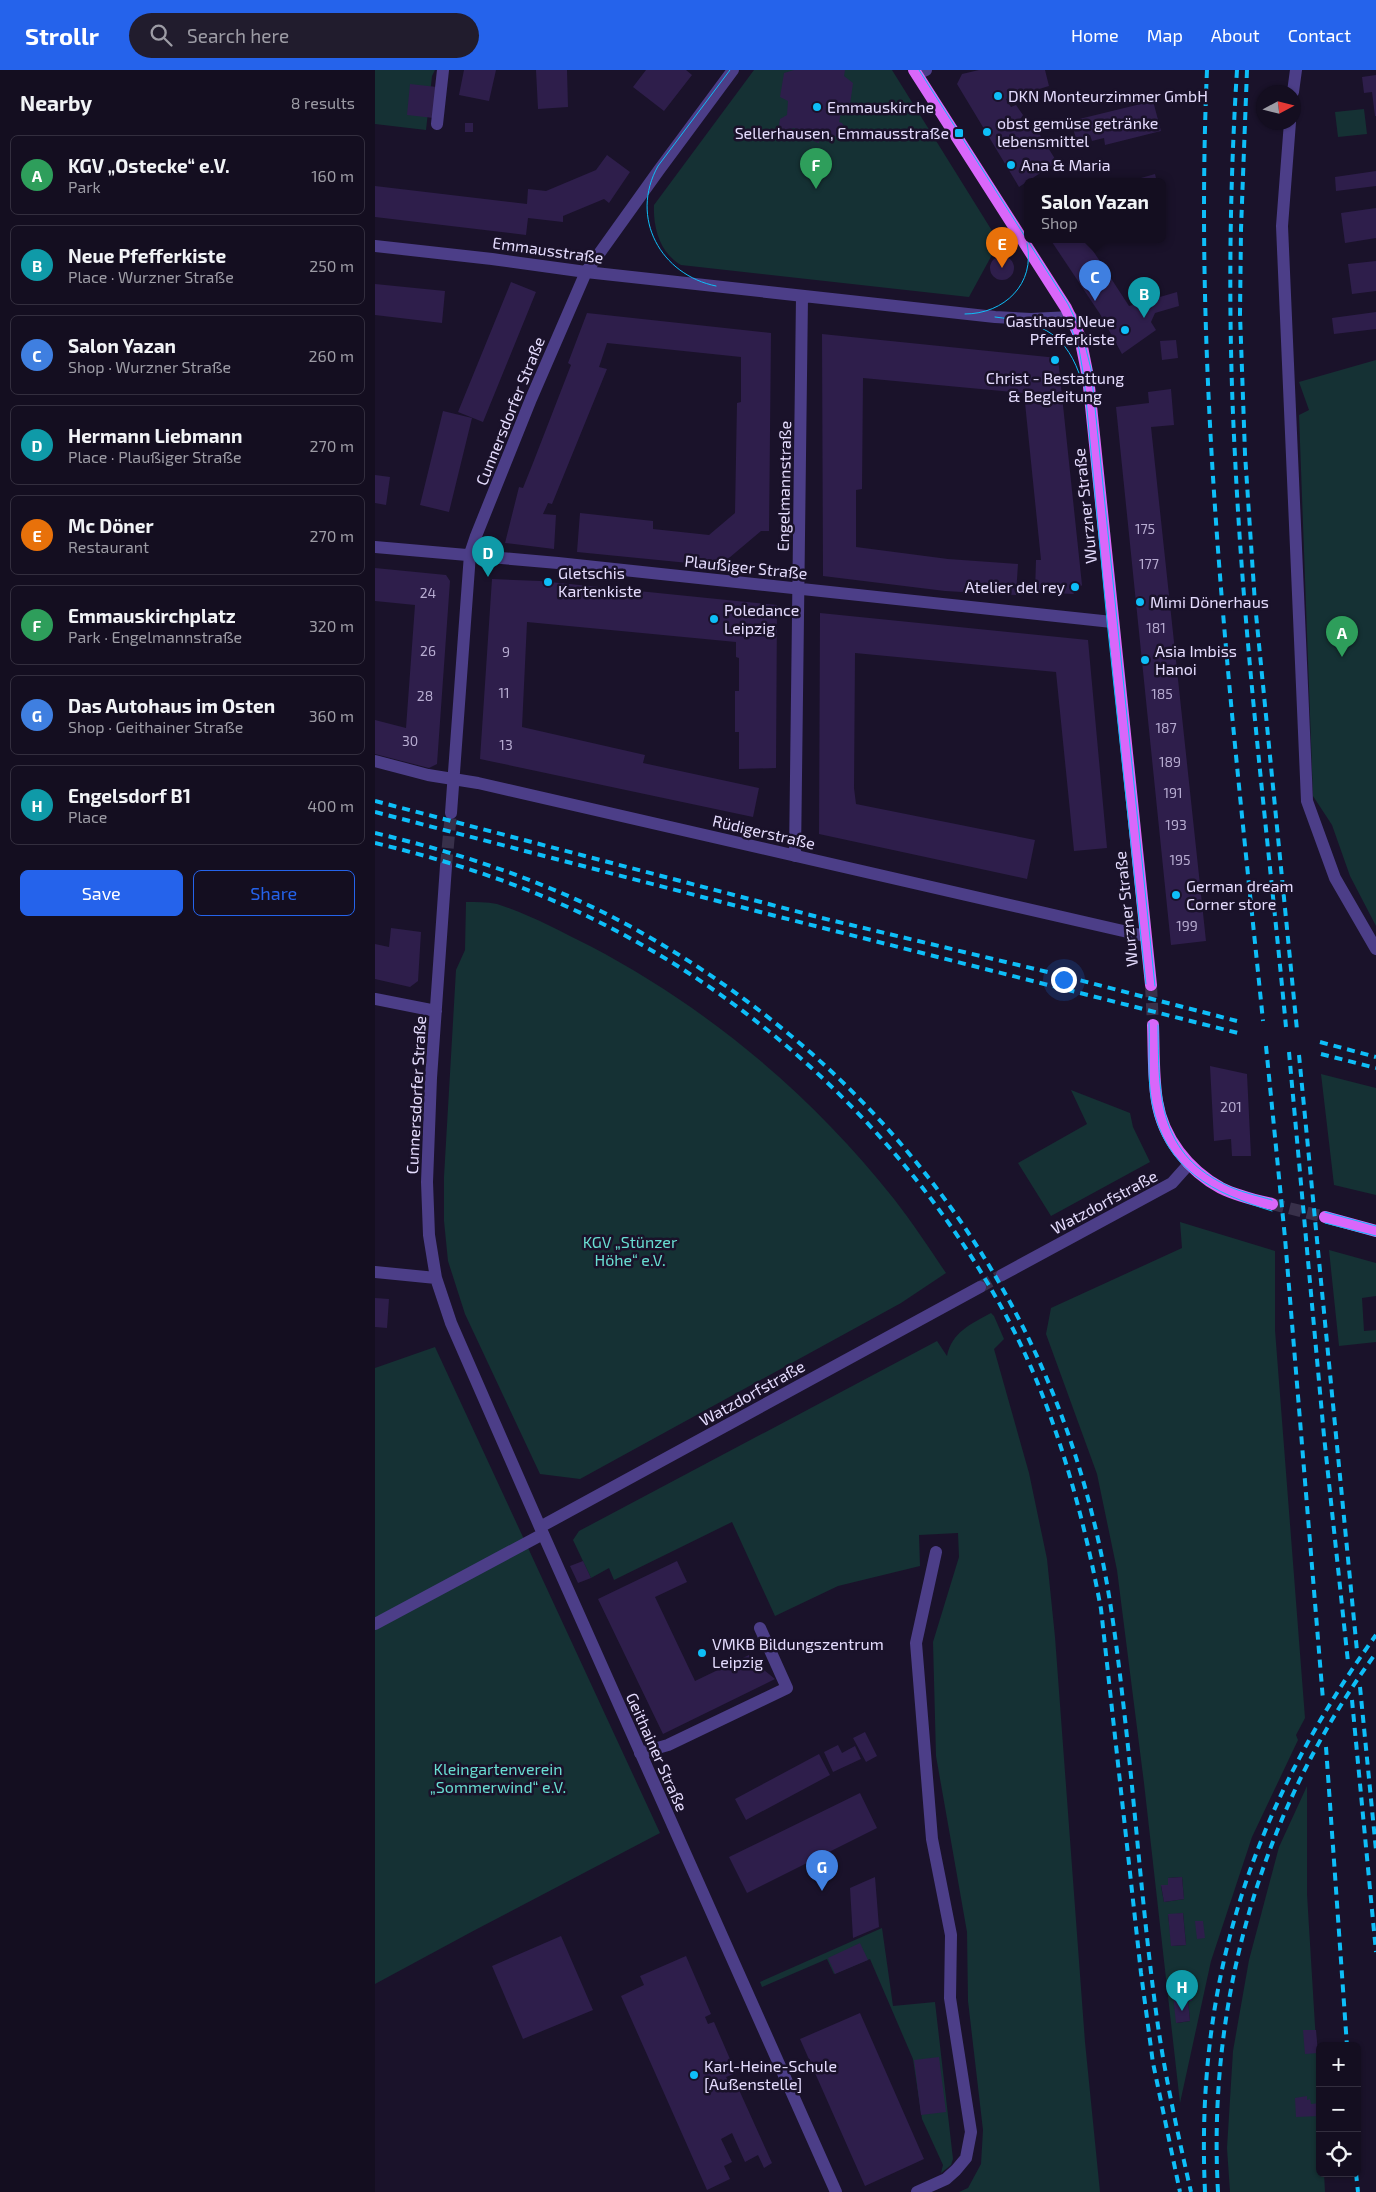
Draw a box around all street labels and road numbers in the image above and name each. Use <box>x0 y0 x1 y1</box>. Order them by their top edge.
street label: Emmausstraße <box>491 232 605 267</box>
street label: Cunnersdorfer Straße <box>471 334 548 488</box>
street label: Engelmannstraße <box>773 420 794 551</box>
street label: Wurzner Straße <box>1069 447 1100 565</box>
street label: Plaußiger Straße <box>684 551 808 582</box>
street label: Rüdigerstraße <box>711 810 817 853</box>
street label: Wurzner Straße <box>1110 850 1141 968</box>
street label: Cunnersdorfer Straße <box>402 1015 429 1175</box>
street label: Watzdorfstraße <box>1047 1166 1160 1238</box>
street label: Watzdorfstraße <box>696 1356 808 1429</box>
street label: Geithainer Straße <box>623 1690 692 1814</box>

